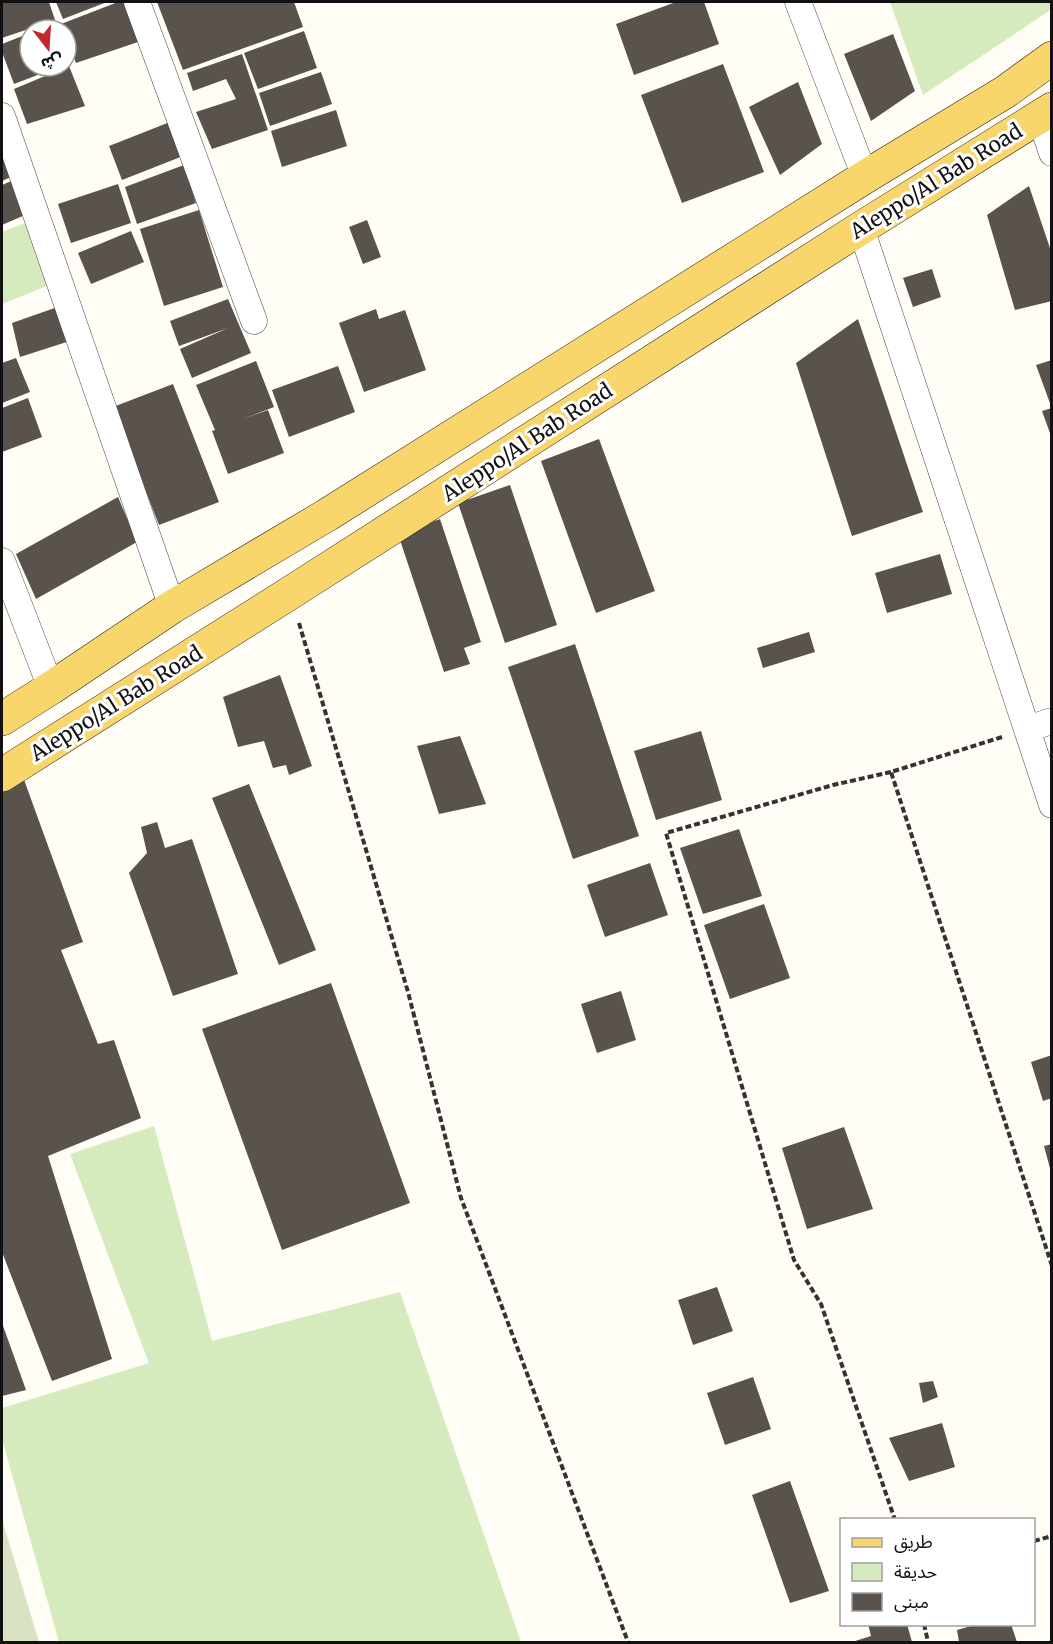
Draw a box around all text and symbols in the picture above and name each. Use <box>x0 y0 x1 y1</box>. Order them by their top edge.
north arrow <box>18 18 78 78</box>
text: ش <box>39 50 66 75</box>
street label: Aleppo/Al Bab Road <box>844 117 1027 245</box>
street label: Aleppo/Al Bab Road <box>436 377 618 508</box>
street label: Aleppo/Al Bab Road <box>24 639 207 767</box>
legend <box>840 1518 1035 1626</box>
text: طريق <box>894 1530 933 1553</box>
text: حديقة <box>894 1560 937 1583</box>
text: مبنى <box>894 1590 929 1613</box>

